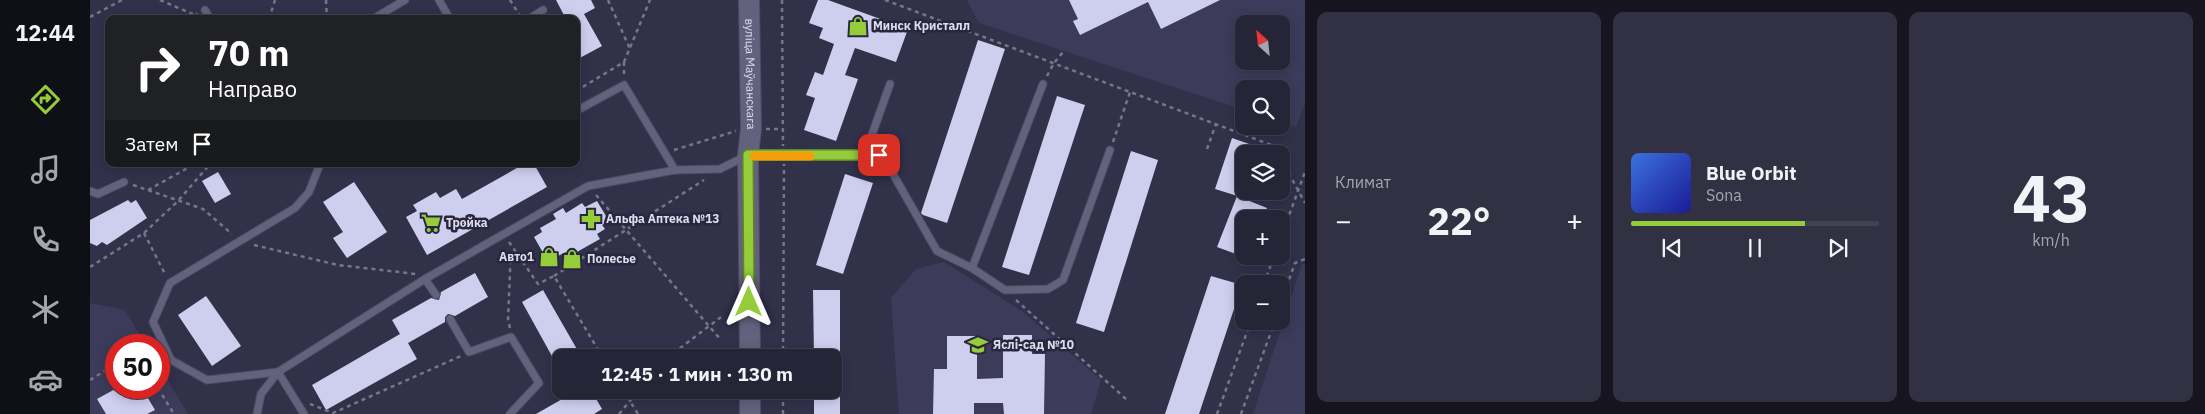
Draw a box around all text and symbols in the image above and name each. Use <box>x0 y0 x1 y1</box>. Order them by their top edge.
shop icon: Минск Кристалл <box>847 15 869 37</box>
north arrow <box>1235 15 1290 70</box>
map controls <box>1235 15 1290 330</box>
text: 12:44 <box>15 18 75 47</box>
street label: вуліца Маўчанскага <box>742 18 759 130</box>
place label: Минск Кристалл <box>873 18 970 33</box>
text: 70 m <box>208 30 290 76</box>
icon: right <box>125 35 190 100</box>
text: Направо <box>208 74 297 103</box>
button: search <box>1235 80 1290 135</box>
icon: directions <box>28 82 63 117</box>
icon: arrive <box>188 130 216 158</box>
text: Затем <box>125 132 178 156</box>
pin <box>858 134 900 176</box>
icon: arrive <box>865 141 893 169</box>
button: layers <box>1235 145 1290 200</box>
icon: music <box>28 152 63 187</box>
text: 43 <box>2012 155 2090 240</box>
text: Blue Orbit <box>1706 161 1796 185</box>
text: Климат <box>1335 172 1391 192</box>
text: Sona <box>1706 185 1742 205</box>
text: 22° <box>1427 196 1491 245</box>
text: − <box>1335 202 1352 239</box>
text: + <box>1566 202 1583 239</box>
pharmacy icon: Альфа Аптека №13 <box>580 208 602 230</box>
button: + <box>1235 210 1290 265</box>
place label: Альфа Аптека №13 <box>606 211 719 226</box>
supermarket icon: Тройка <box>420 212 442 234</box>
place label: Тройка <box>446 215 488 230</box>
icon: phone <box>28 222 63 257</box>
text: km/h <box>2032 230 2070 250</box>
icon: previous <box>1658 234 1686 262</box>
icon: pause <box>1741 234 1769 262</box>
icon: next <box>1824 234 1852 262</box>
shop icon: Авто1 <box>538 246 560 268</box>
shop icon: Полесье <box>561 248 583 270</box>
place label: Авто1 <box>499 249 534 264</box>
place label: Полесье <box>587 251 636 266</box>
position arrow <box>722 275 774 327</box>
button: − <box>1235 275 1290 330</box>
icon: climate <box>28 292 63 327</box>
speed limit sign: 50 <box>105 334 170 399</box>
school or university icon: Яслі-сад №10 <box>967 334 989 356</box>
place label: Яслі-сад №10 <box>993 337 1074 352</box>
icon: car <box>28 362 63 397</box>
text: 12:45 · 1 мин · 130 m <box>601 362 793 386</box>

